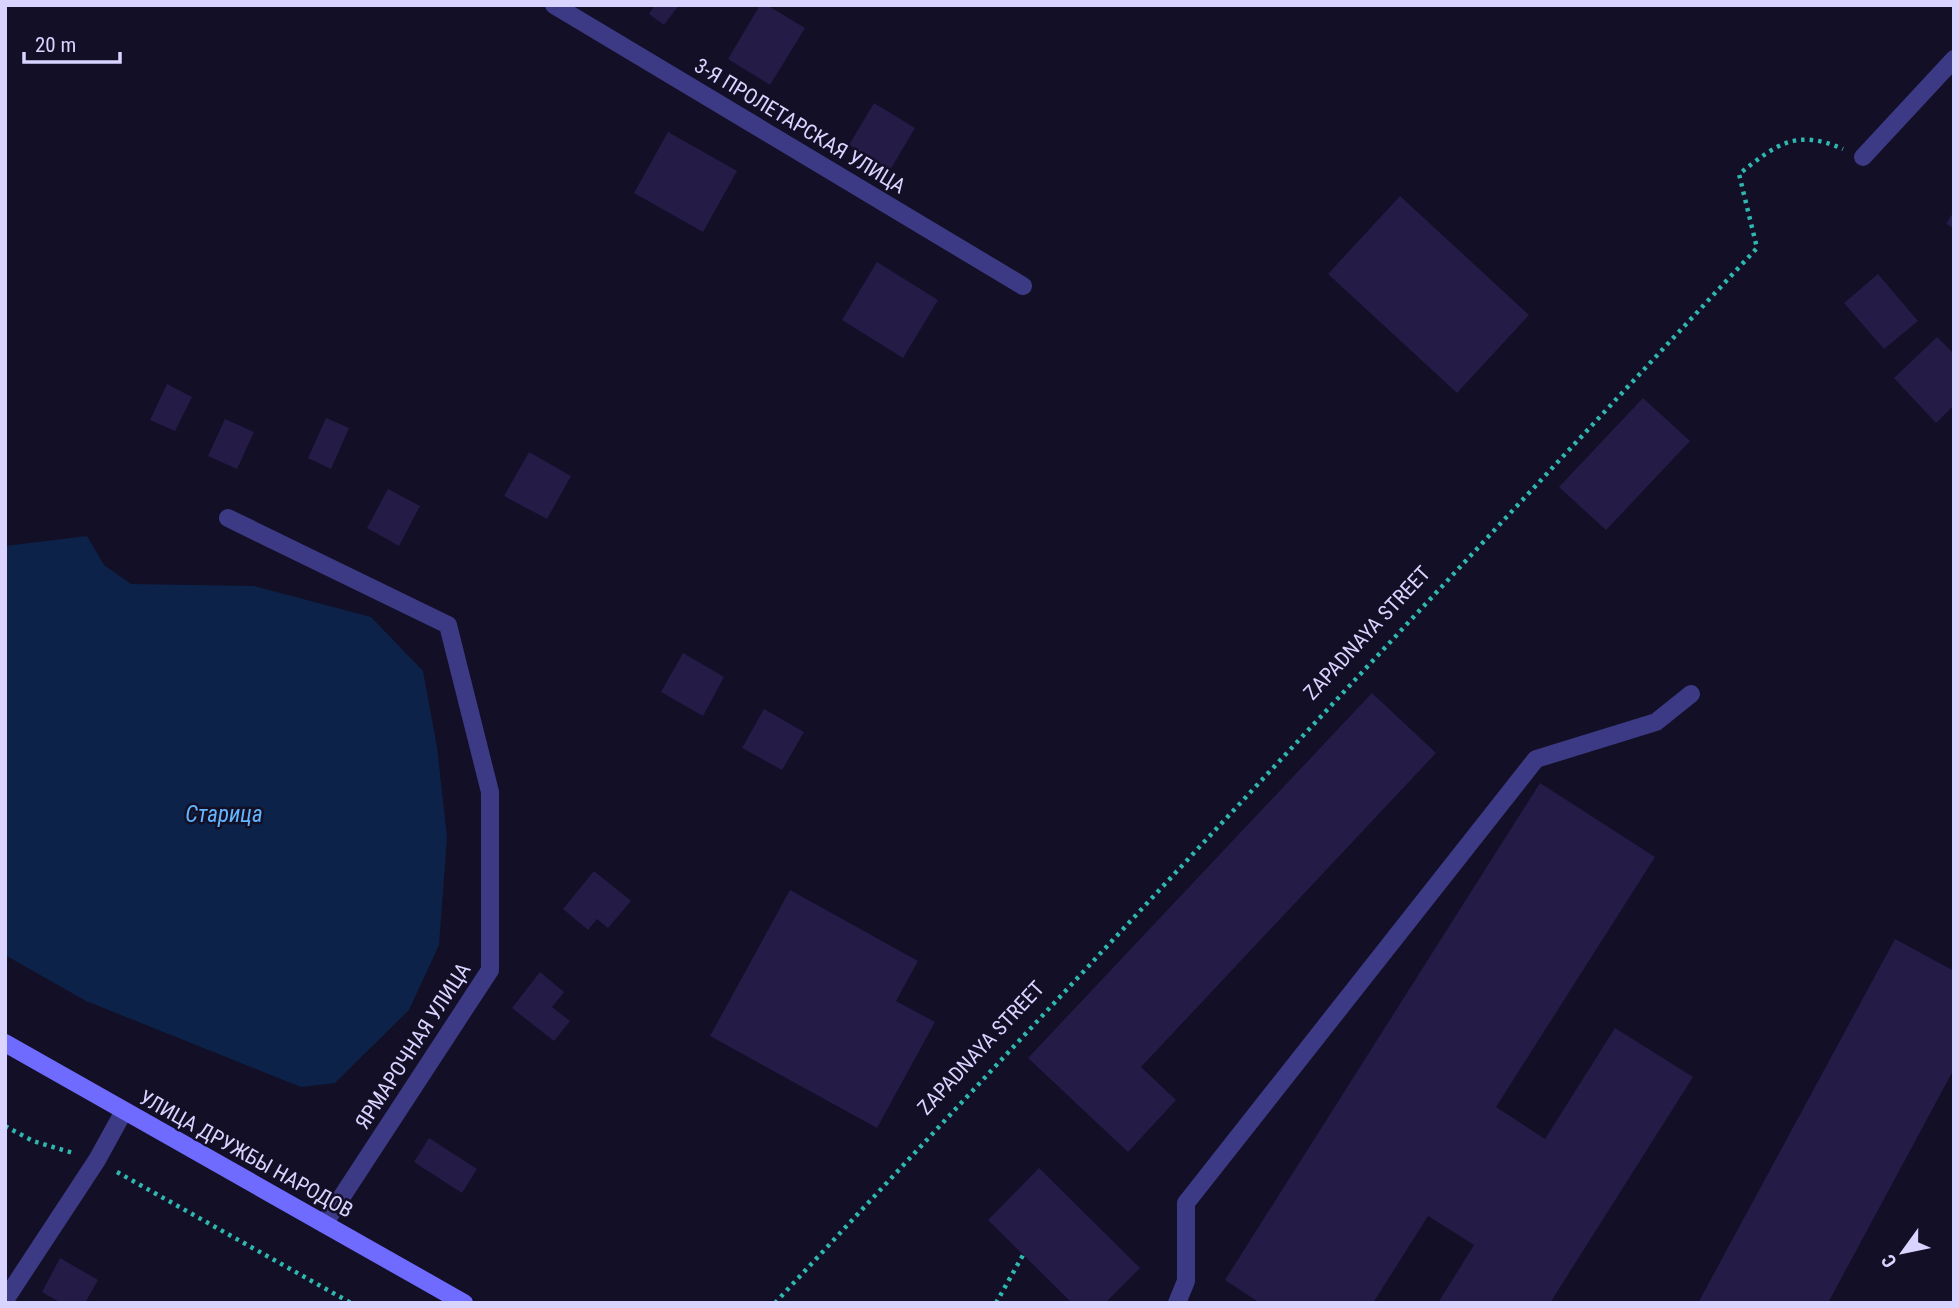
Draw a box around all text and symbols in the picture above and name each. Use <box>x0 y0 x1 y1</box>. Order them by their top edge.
scale bar <box>24 21 121 65</box>
text: 20 m <box>35 33 76 57</box>
street label: 3-Я ПРОЛЕТАРСКАЯ УЛИЦА <box>690 53 910 199</box>
street label: ZAPADNAYA STREET <box>1299 561 1435 705</box>
water label: Старица <box>185 801 263 828</box>
street label: ЯРМАРОЧНАЯ УЛИЦА <box>350 959 476 1133</box>
street label: ZAPADNAYA STREET <box>913 976 1049 1120</box>
street label: УЛИЦА ДРУЖБЫ НАРОДОВ <box>135 1085 357 1223</box>
north arrow <box>1868 1217 1938 1287</box>
text: С <box>1876 1250 1902 1272</box>

